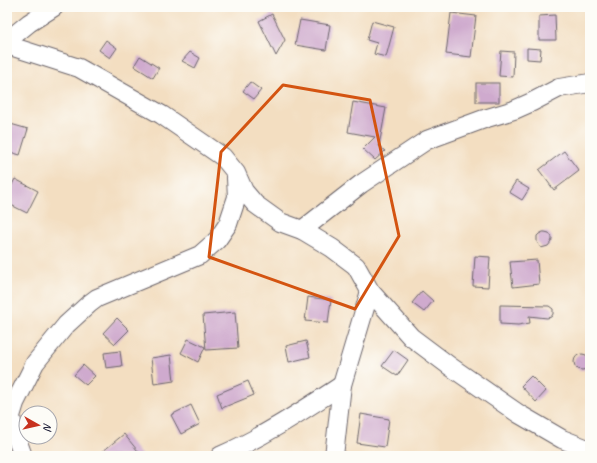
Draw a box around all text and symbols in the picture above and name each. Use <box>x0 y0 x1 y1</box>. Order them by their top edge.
north arrow <box>18 405 58 445</box>
text: N <box>40 422 55 433</box>

